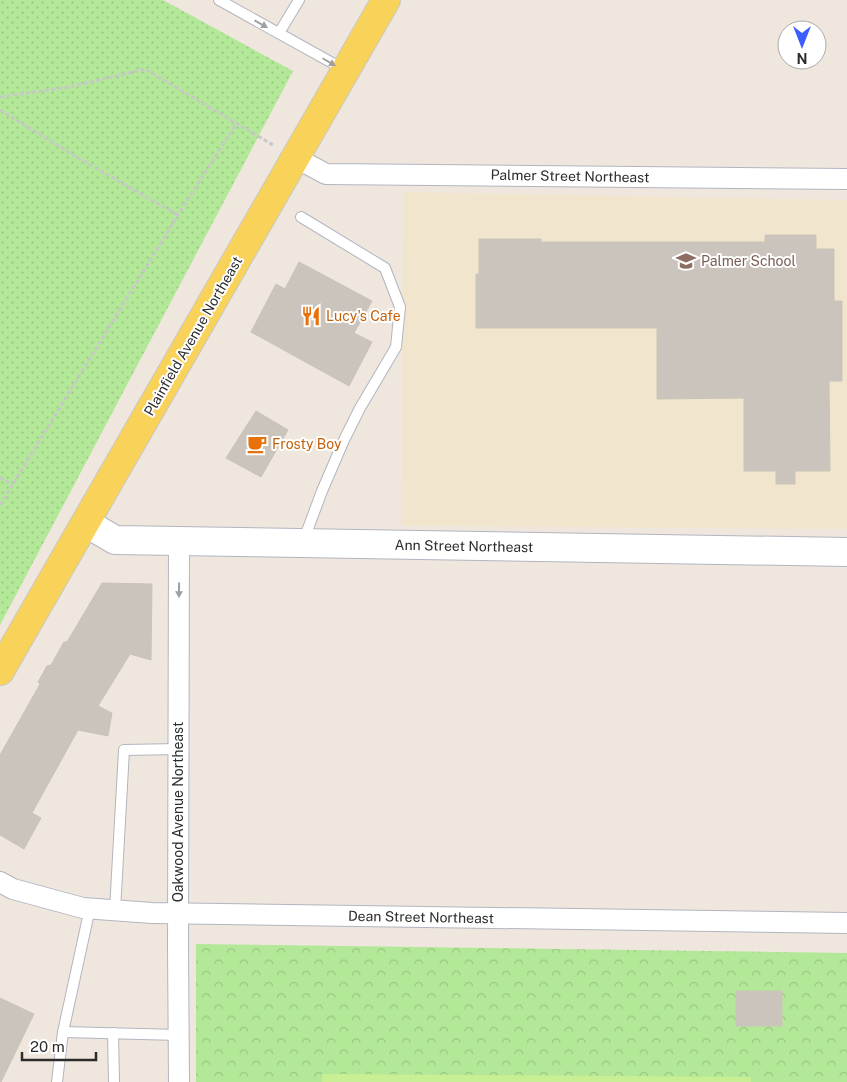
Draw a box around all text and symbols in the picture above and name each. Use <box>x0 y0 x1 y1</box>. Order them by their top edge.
one-way arrow <box>255 19 268 28</box>
north arrow <box>777 20 827 70</box>
text: N <box>797 50 807 66</box>
one-way arrow <box>323 57 336 66</box>
street label: Palmer Street Northeast <box>490 167 650 185</box>
school or university icon: Palmer School <box>675 250 697 272</box>
place label: Palmer School <box>701 253 796 269</box>
street label: Plainfield Avenue Northeast <box>141 254 245 418</box>
restaurant icon: Lucy's Cafe <box>300 305 322 327</box>
place label: Lucy's Cafe <box>326 308 401 324</box>
cafe icon: Frosty Boy <box>246 433 268 455</box>
place label: Frosty Boy <box>272 436 342 452</box>
street label: Ann Street Northeast <box>394 537 534 555</box>
one-way arrow <box>175 582 183 598</box>
street label: Oakwood Avenue Northeast <box>170 722 186 902</box>
street label: Dean Street Northeast <box>348 908 494 926</box>
scale bar <box>22 1030 96 1062</box>
text: 20 m <box>30 1038 65 1055</box>

